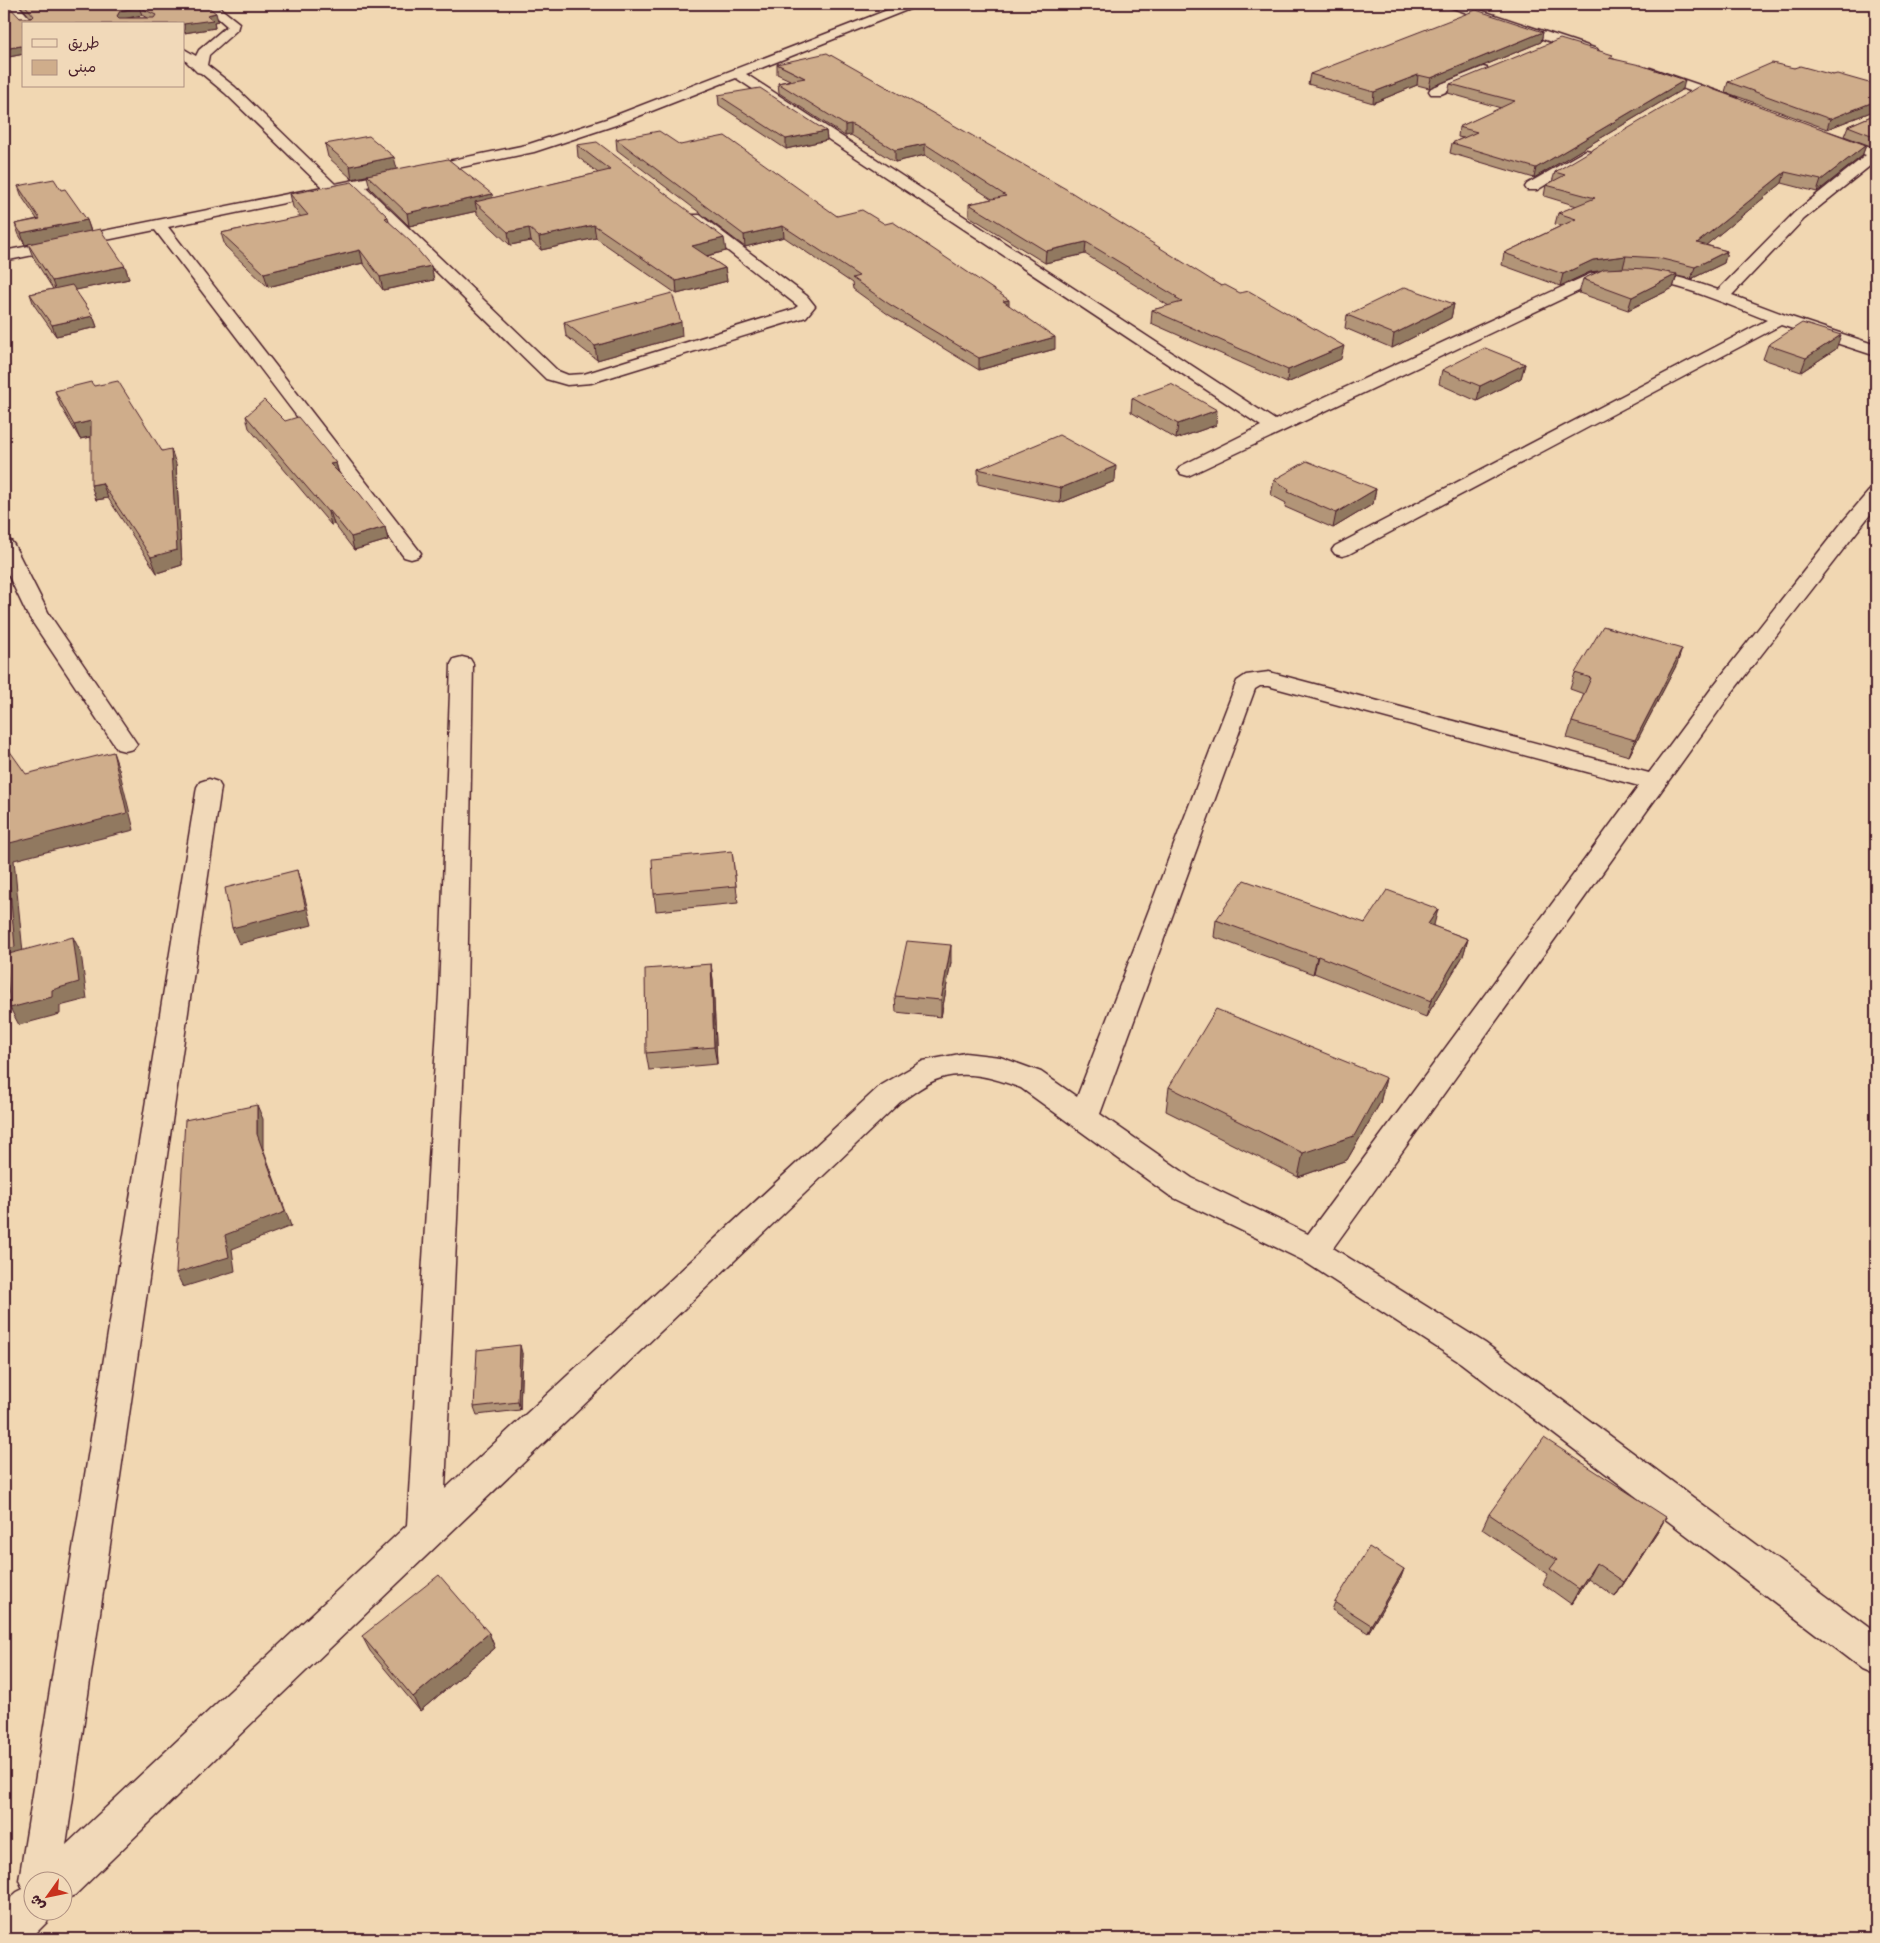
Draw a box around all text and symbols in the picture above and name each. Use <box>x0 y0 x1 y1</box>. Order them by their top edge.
legend <box>22 22 185 88</box>
text: طريق <box>68 32 100 56</box>
text: مبنى <box>68 56 96 80</box>
north arrow <box>22 1870 72 1920</box>
text: ش <box>25 1890 51 1915</box>

